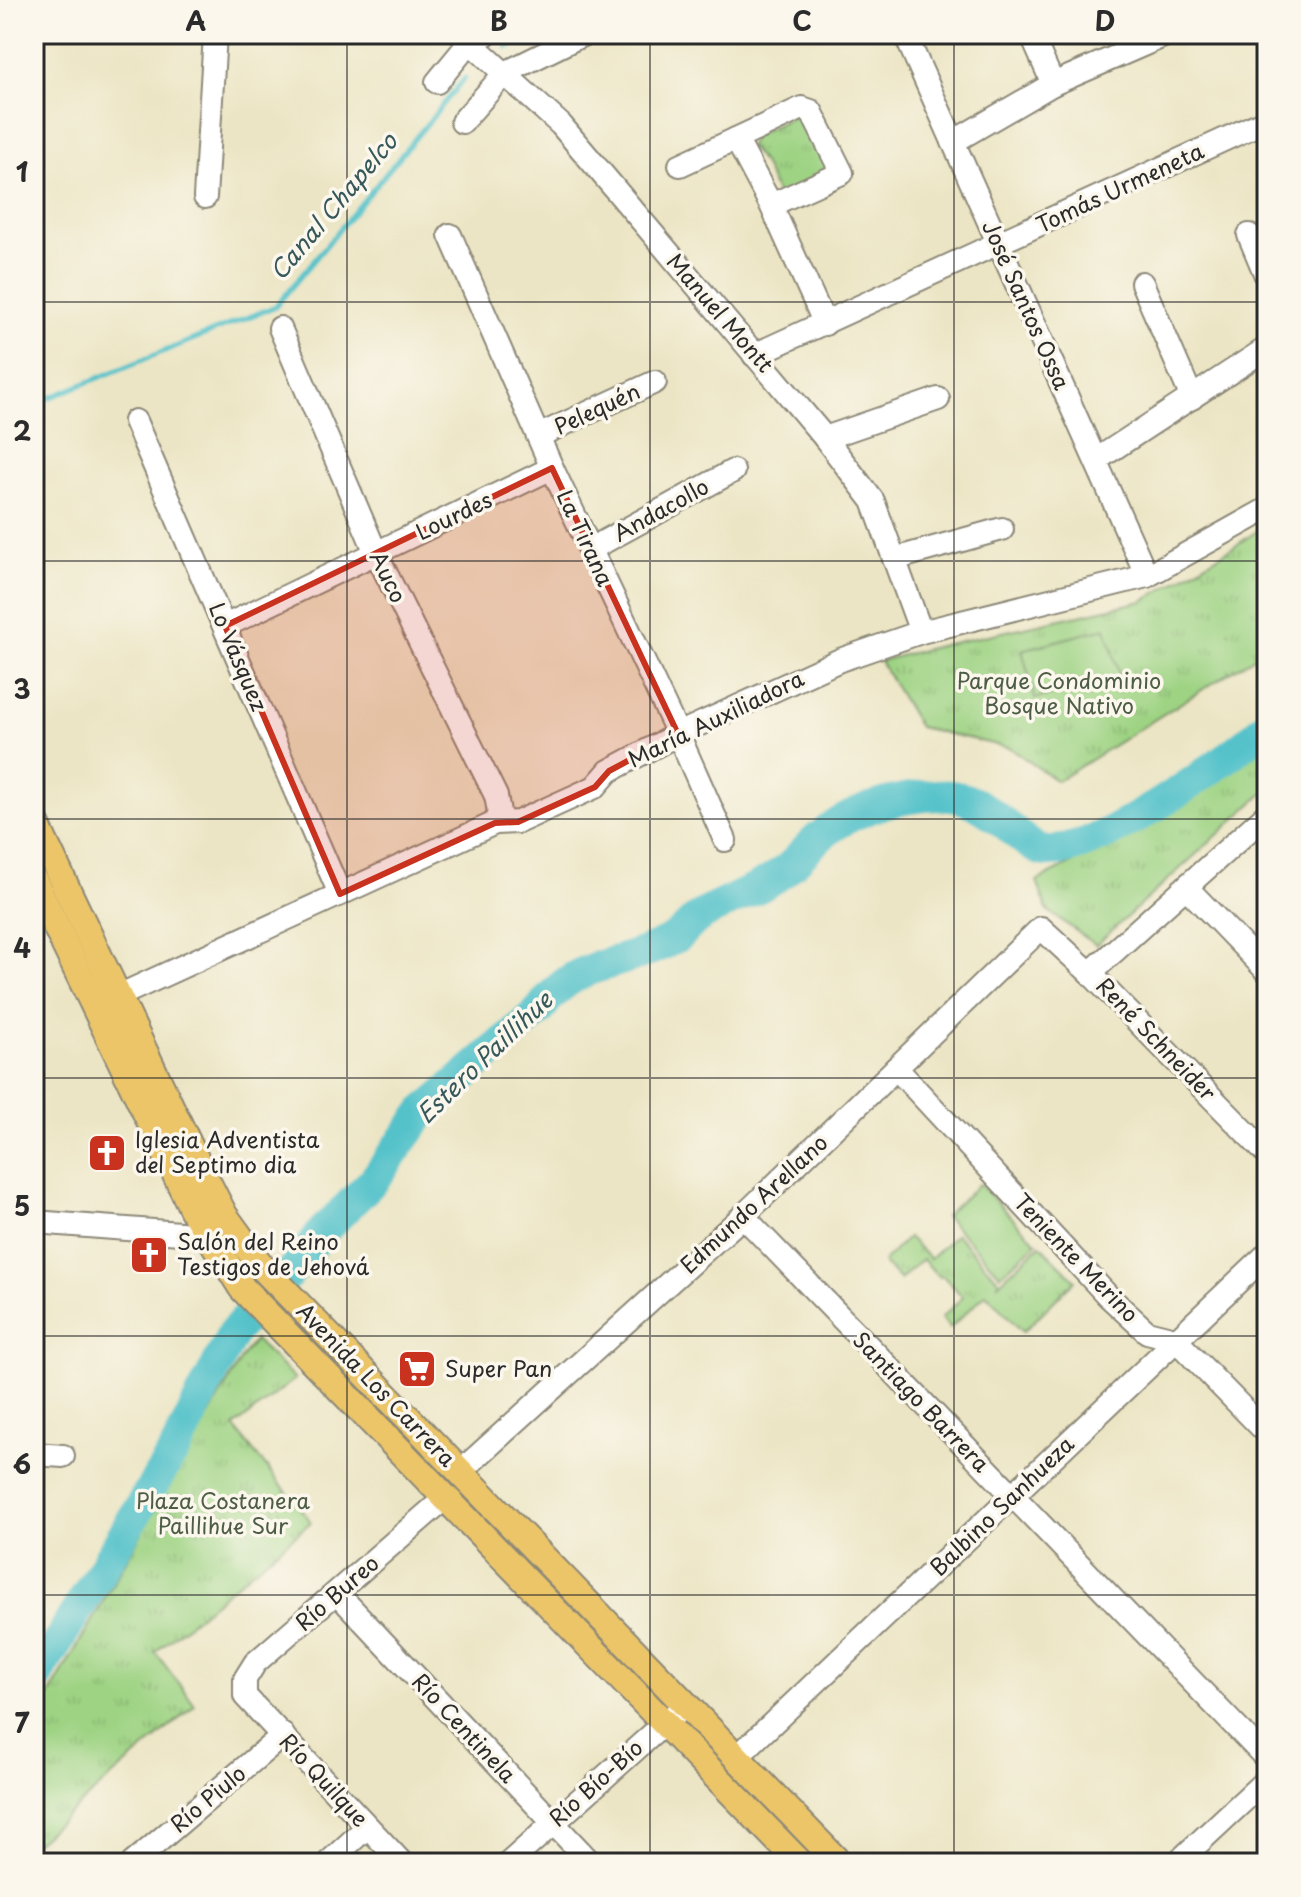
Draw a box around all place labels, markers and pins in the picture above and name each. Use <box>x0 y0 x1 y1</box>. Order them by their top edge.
place label: Iglesia Adventista del Septimo dia <box>135 1122 320 1180</box>
church icon: Iglesia Adventista del Septimo dia <box>86 1132 128 1174</box>
place label: Salón del Reino Testigos de Jehová <box>177 1224 370 1282</box>
church icon: Salón del Reino Testigos de Jehová <box>128 1234 170 1276</box>
supermarket icon: Super Pan <box>396 1348 438 1390</box>
place label: Super Pan <box>445 1351 552 1384</box>

